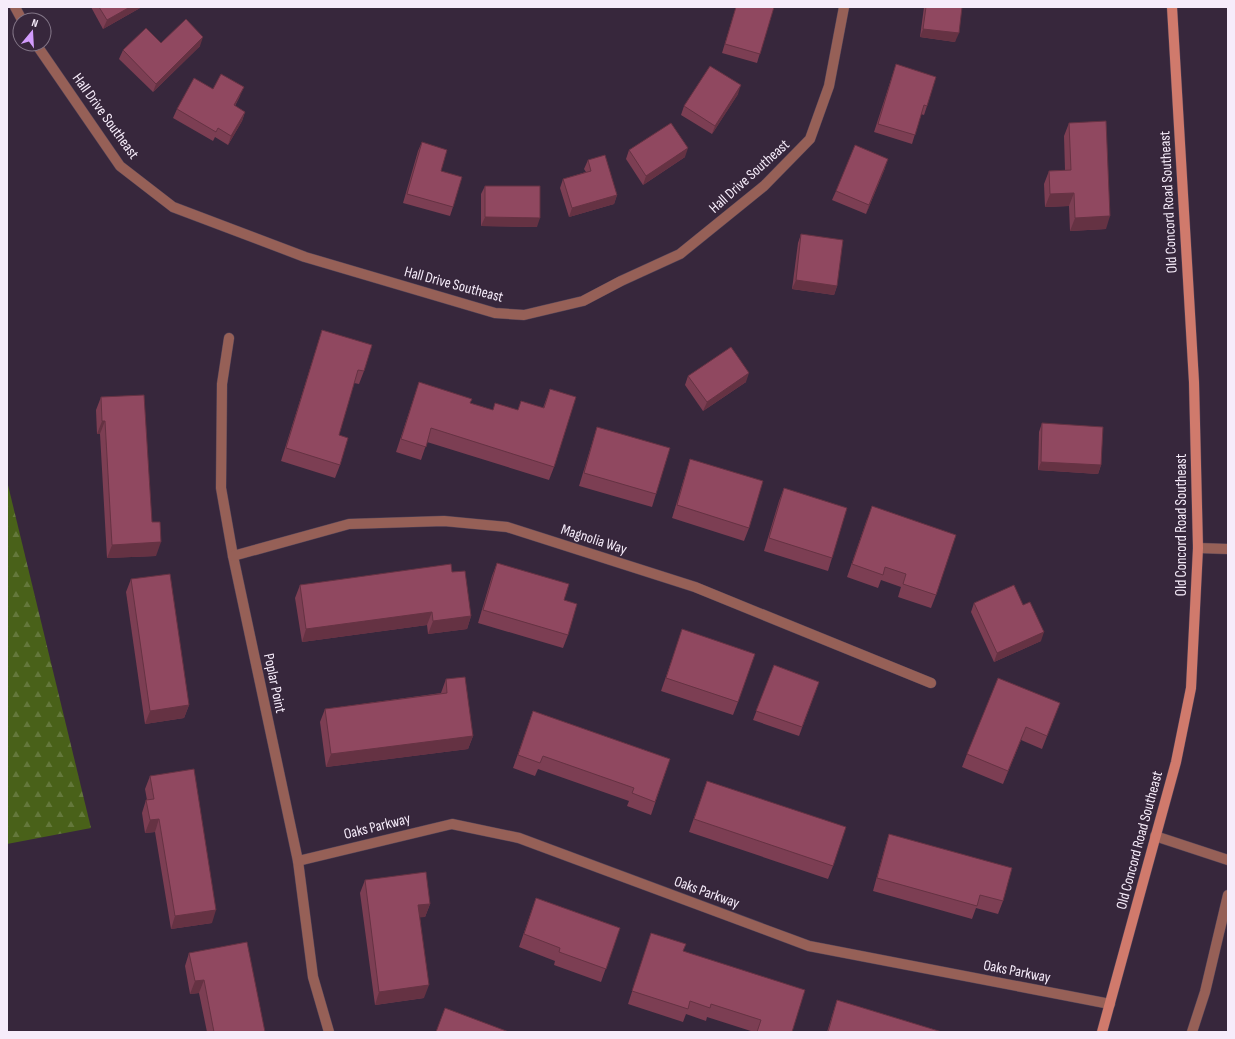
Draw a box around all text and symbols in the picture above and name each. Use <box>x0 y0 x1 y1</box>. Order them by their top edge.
north arrow <box>12 12 52 52</box>
text: N <box>30 16 40 30</box>
street label: Hall Drive Southeast <box>68 70 143 163</box>
street label: Old Concord Road Southeast <box>1155 130 1182 274</box>
street label: Hall Drive Southeast <box>705 135 794 217</box>
street label: Hall Drive Southeast <box>402 262 506 307</box>
street label: Old Concord Road Southeast <box>1172 453 1191 596</box>
street label: Magnolia Way <box>558 520 629 559</box>
street label: Poplar Point <box>259 652 290 715</box>
street label: Old Concord Road Southeast <box>1112 768 1167 911</box>
street label: Oaks Parkway <box>342 809 413 844</box>
street label: Oaks Parkway <box>672 872 742 913</box>
street label: Oaks Parkway <box>982 956 1052 987</box>

